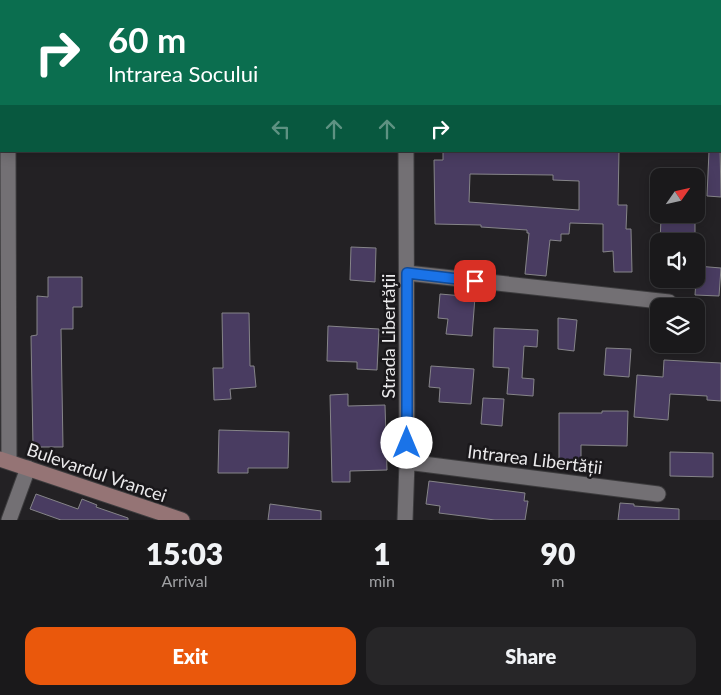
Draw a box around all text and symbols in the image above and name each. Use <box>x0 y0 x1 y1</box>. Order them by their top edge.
text: 60 m <box>108 18 186 60</box>
icon: right <box>25 20 90 85</box>
text: Intrarea Socului <box>108 60 258 87</box>
icon: left <box>267 115 295 143</box>
icon: ahead <box>320 115 348 143</box>
icon: ahead <box>373 115 401 143</box>
icon: right <box>426 115 454 143</box>
north arrow <box>650 168 705 222</box>
map controls <box>650 168 705 353</box>
button: sound <box>650 233 705 288</box>
pin <box>454 260 496 302</box>
icon: arrive <box>461 267 489 295</box>
street label: Strada Libertății <box>377 274 399 398</box>
button: layers <box>650 298 705 353</box>
position arrow <box>380 416 432 468</box>
street label: Bulevardul Vrancei <box>24 438 170 506</box>
street label: Intrarea Libertății <box>466 440 604 478</box>
text: 15:03 <box>146 535 223 571</box>
text: 1 <box>373 535 391 571</box>
text: 90 <box>541 535 575 571</box>
text: Arrival <box>161 571 208 590</box>
text: min <box>369 571 395 590</box>
text: m <box>551 571 565 590</box>
button: Exit <box>25 627 356 685</box>
button: Share <box>366 627 696 685</box>

